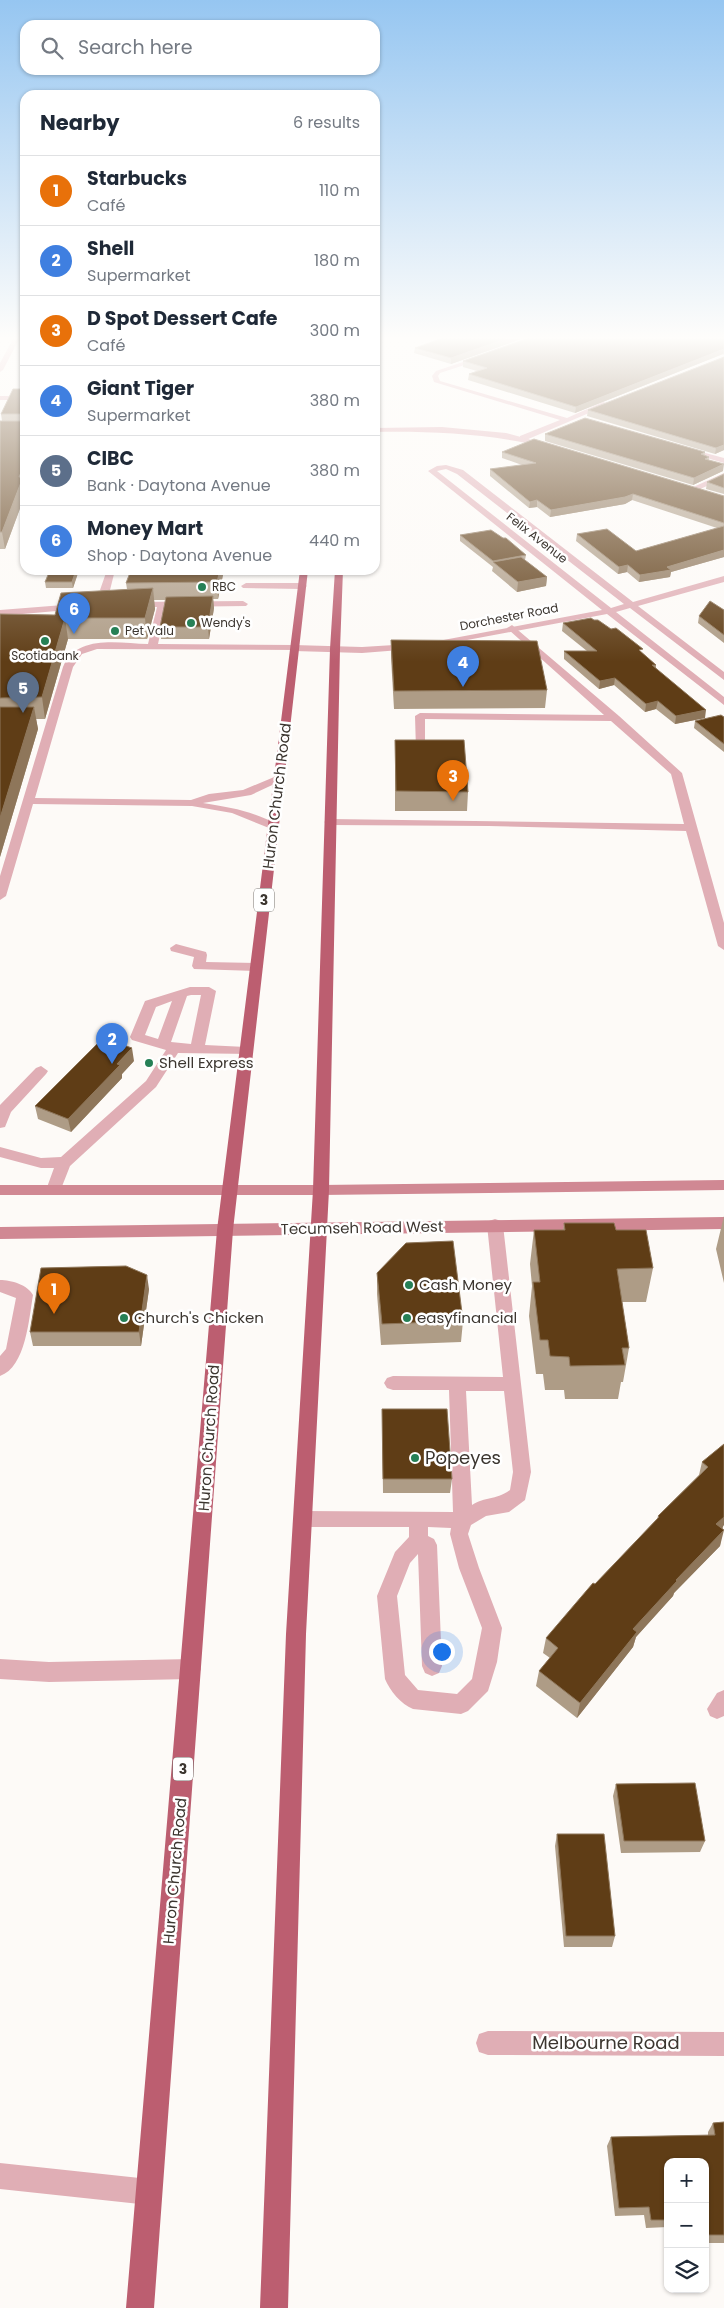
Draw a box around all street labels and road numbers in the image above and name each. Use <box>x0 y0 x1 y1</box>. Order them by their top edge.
street label: Felix Avenue <box>503 508 571 567</box>
street label: Dorchester Road <box>458 599 560 634</box>
street label: Huron Church Road <box>257 722 296 870</box>
road number: 3 <box>254 888 274 912</box>
street label: Tecumseh Road West <box>281 1216 443 1239</box>
street label: Huron Church Road <box>193 1364 224 1512</box>
road number: 3 <box>173 1758 193 1780</box>
street label: Huron Church Road <box>158 1797 191 1945</box>
street label: Melbourne Road <box>532 2030 680 2055</box>

